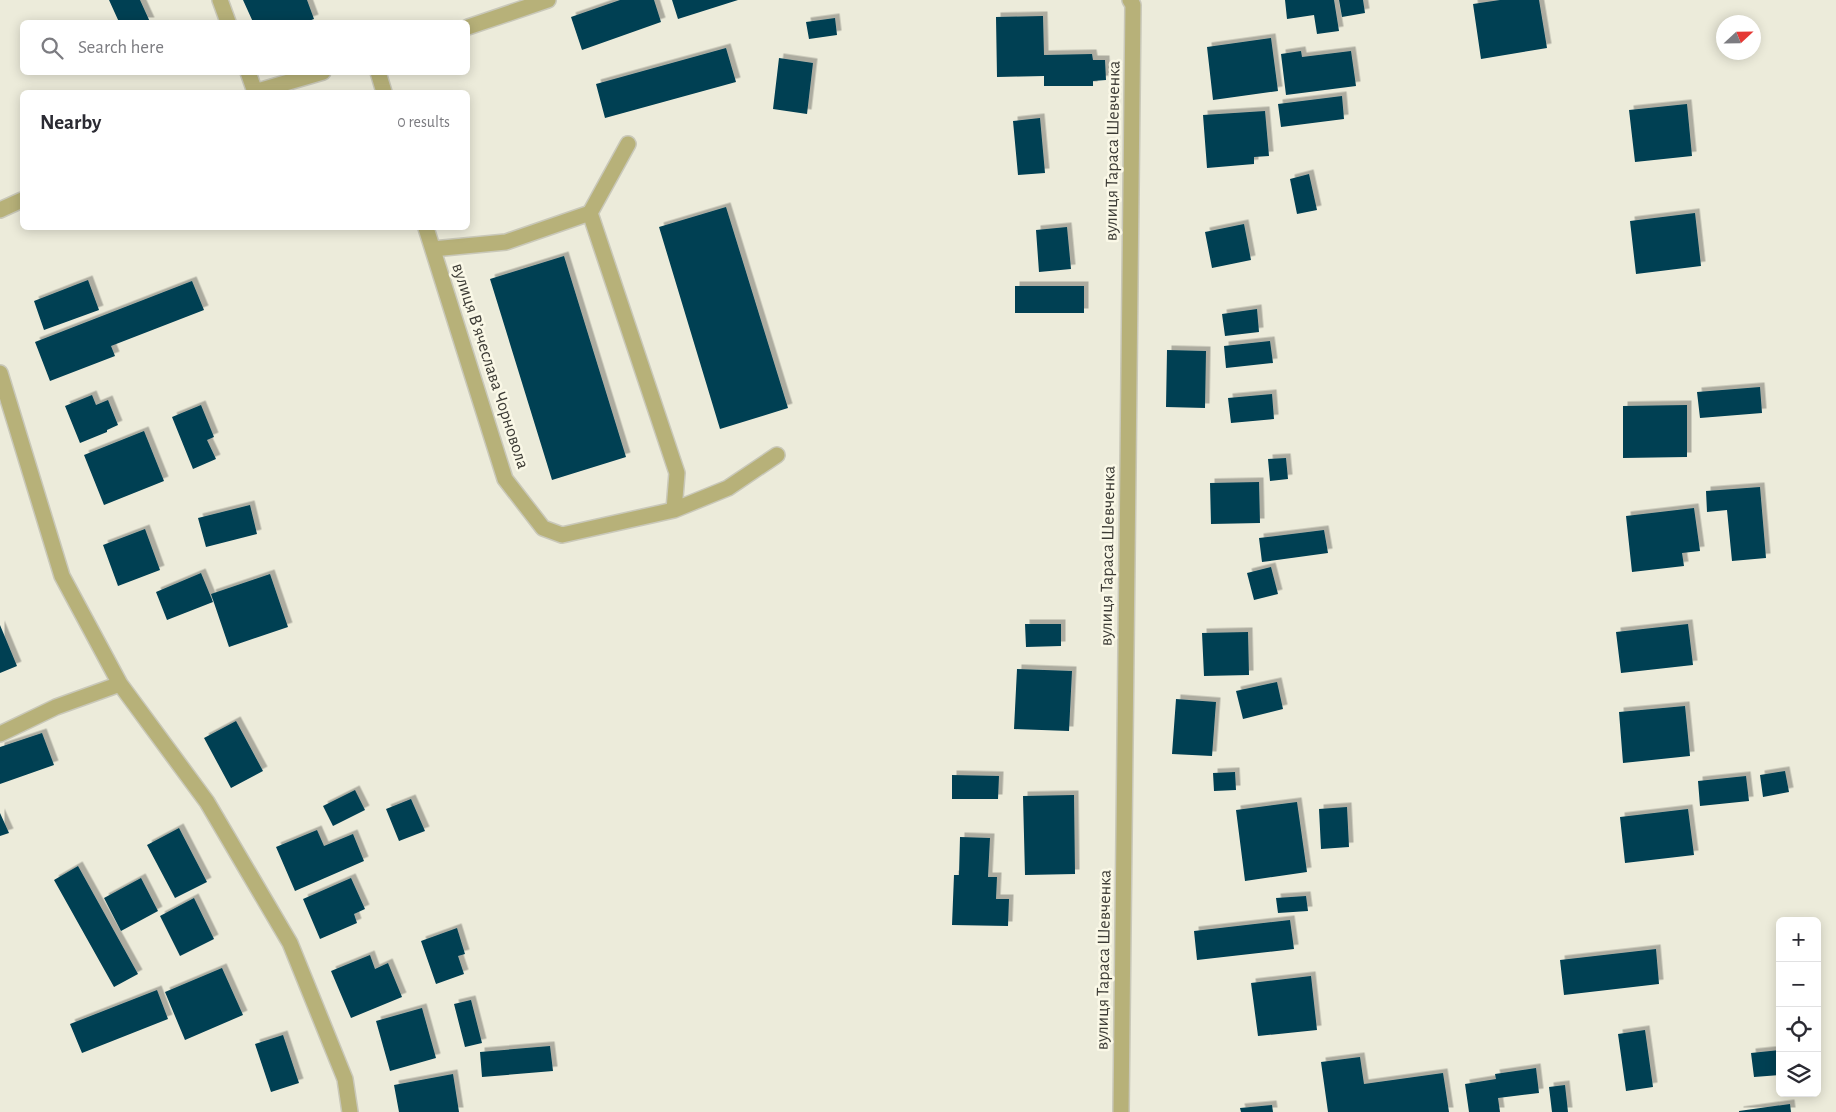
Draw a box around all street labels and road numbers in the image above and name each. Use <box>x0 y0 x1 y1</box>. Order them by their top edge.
street label: вулиця Тараса Шевченка <box>1102 61 1124 241</box>
street label: вулиця Вʼячеслава Чорновола <box>448 261 532 471</box>
street label: вулиця Тараса Шевченка <box>1097 466 1119 646</box>
street label: вулиця Тараса Шевченка <box>1093 870 1115 1050</box>

